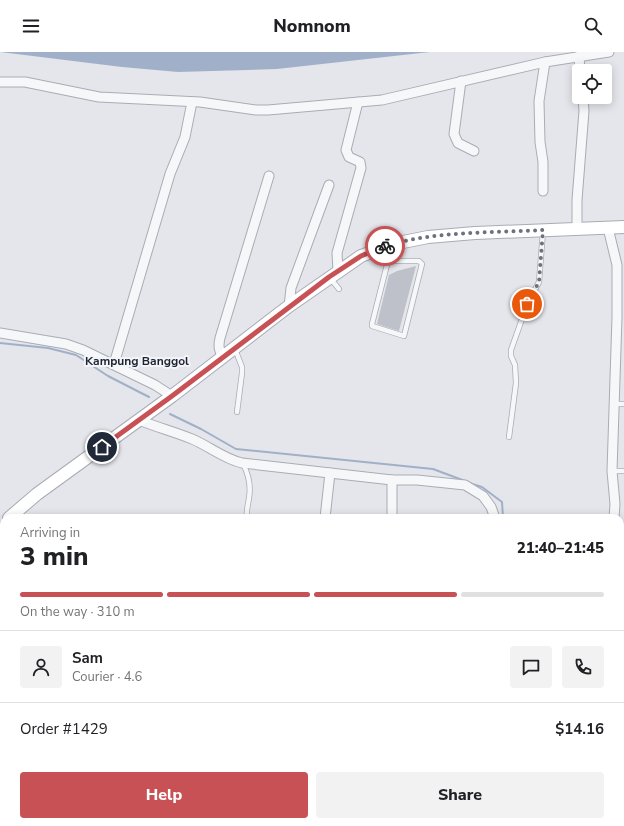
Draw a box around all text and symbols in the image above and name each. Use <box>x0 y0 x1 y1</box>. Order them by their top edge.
text: Nomnom <box>273 14 351 38</box>
icon: menu <box>20 15 42 37</box>
icon: search <box>582 15 604 37</box>
map controls <box>572 64 612 104</box>
button: locate <box>572 64 612 104</box>
courier <box>365 226 405 266</box>
icon: bike <box>374 235 396 257</box>
pin <box>510 287 544 321</box>
icon: bag <box>516 293 538 315</box>
district label: Kampung Banggol <box>85 353 189 369</box>
pin <box>85 430 119 464</box>
icon: home <box>91 436 113 458</box>
text: Arriving in <box>20 524 80 542</box>
text: 21:40–21:45 <box>517 538 604 558</box>
text: 3 min <box>20 539 88 574</box>
text: On the way · 310 m <box>20 603 135 621</box>
button: person <box>20 646 62 688</box>
button: chat <box>510 646 552 688</box>
button: phone <box>562 646 604 688</box>
text: Sam <box>72 648 103 668</box>
text: Courier · 4.6 <box>72 668 142 686</box>
text: Order #1429 <box>20 719 108 739</box>
text: $14.16 <box>555 719 604 739</box>
button: Help <box>20 772 308 818</box>
button: Share <box>316 772 604 818</box>

